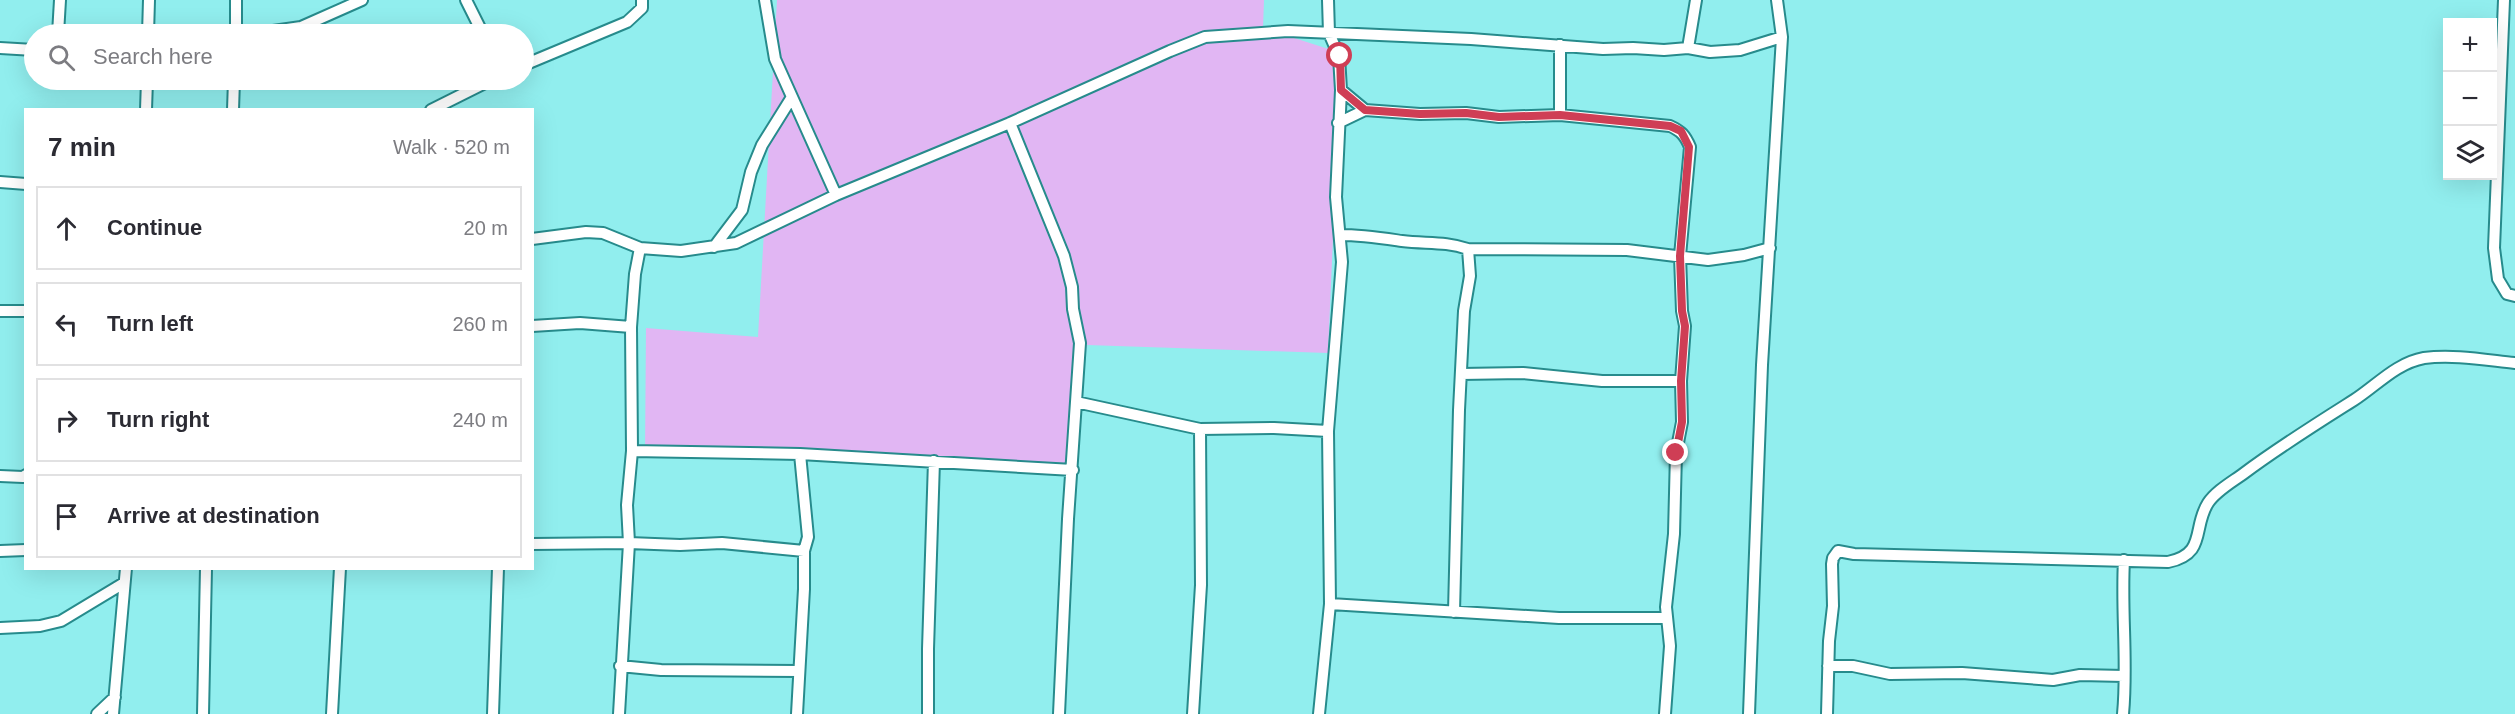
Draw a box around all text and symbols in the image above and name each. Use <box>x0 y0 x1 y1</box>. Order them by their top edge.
map controls <box>2443 18 2497 180</box>
button: + <box>2443 18 2497 72</box>
search box <box>24 24 534 90</box>
icon: search <box>45 41 78 74</box>
route start <box>1326 42 1352 68</box>
text: Search here <box>93 44 213 69</box>
button: − <box>2443 72 2497 126</box>
button: layers <box>2443 126 2497 180</box>
text: 7 min <box>48 132 116 162</box>
text: Walk · 520 m <box>393 136 510 158</box>
icon: ahead <box>50 212 83 245</box>
text: Continue <box>107 215 202 240</box>
text: 20 m <box>464 217 508 239</box>
icon: left <box>50 308 83 341</box>
text: Turn left <box>107 311 193 336</box>
text: 260 m <box>452 313 508 335</box>
icon: right <box>50 404 83 437</box>
text: Turn right <box>107 407 209 432</box>
text: 240 m <box>452 409 508 431</box>
route end <box>1662 439 1688 465</box>
icon: arrive <box>50 500 83 533</box>
text: Arrive at destination <box>107 503 320 528</box>

